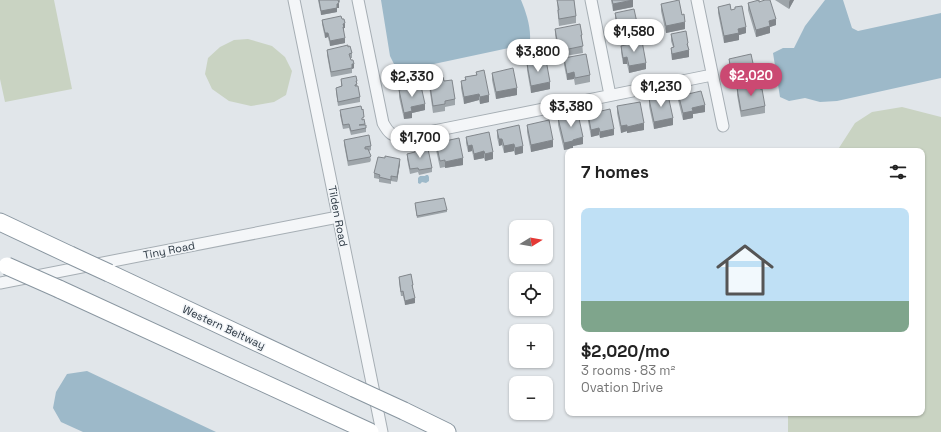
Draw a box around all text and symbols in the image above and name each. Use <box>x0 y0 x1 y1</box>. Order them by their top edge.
pin: $1,580 <box>601 19 667 53</box>
text: $1,580 <box>613 23 655 40</box>
pin: $3,800 <box>505 39 571 73</box>
text: $3,800 <box>516 43 560 60</box>
pin: $2,020 <box>718 63 784 97</box>
pin: $2,330 <box>379 64 445 98</box>
text: $2,020 <box>729 67 773 84</box>
text: $2,330 <box>390 68 434 85</box>
pin: $1,230 <box>628 74 694 108</box>
text: $1,230 <box>640 78 682 95</box>
pin: $3,380 <box>538 94 604 128</box>
text: $3,380 <box>549 98 593 115</box>
pin: $1,700 <box>387 125 453 159</box>
text: $1,700 <box>399 129 441 146</box>
text: 7 homes <box>581 161 649 183</box>
icon: filters <box>887 161 909 183</box>
street label: Tilden Road <box>325 184 351 248</box>
north arrow <box>509 220 553 264</box>
map controls <box>509 220 553 420</box>
icon: home <box>709 234 781 306</box>
street label: Tiny Road <box>142 238 196 262</box>
button: locate <box>509 272 553 316</box>
street label: Western Beltway <box>180 302 268 352</box>
button: + <box>509 324 553 368</box>
text: $2,020/mo <box>581 340 670 362</box>
text: 3 rooms · 83 m² <box>581 362 675 379</box>
button: − <box>509 376 553 420</box>
text: Ovation Drive <box>581 379 663 396</box>

